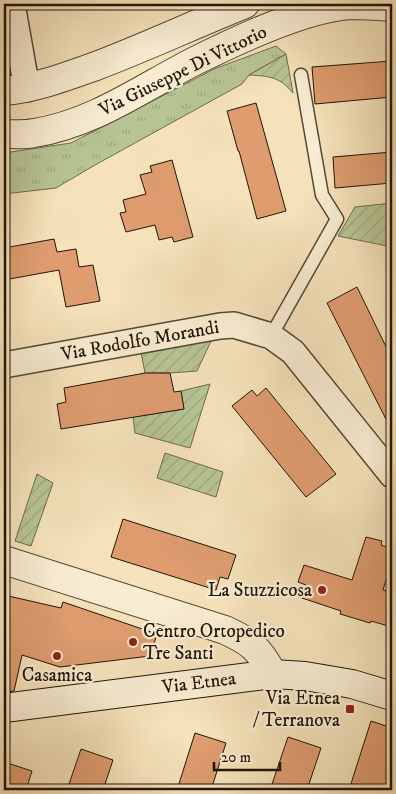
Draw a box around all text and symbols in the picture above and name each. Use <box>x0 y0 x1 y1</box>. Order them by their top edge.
street label: Via Giuseppe Di Vittorio <box>94 20 271 122</box>
street label: Via Rodolfo Morandi <box>58 316 221 366</box>
place label: La Stuzzicosa <box>208 579 312 602</box>
marker: La Stuzzicosa <box>316 584 328 596</box>
place label: Centro Ortopedico Tre Santi <box>143 620 285 665</box>
marker: Centro Ortopedico Tre Santi <box>127 636 139 648</box>
marker: Casamica <box>51 650 63 662</box>
place label: Casamica <box>22 664 92 687</box>
street label: Via Etnea <box>160 667 237 699</box>
place label: Via Etnea / Terranova <box>253 687 340 732</box>
marker: Via Etnea / Terranova <box>344 703 356 715</box>
scale bar <box>214 739 280 771</box>
text: 20 m <box>221 748 251 767</box>

